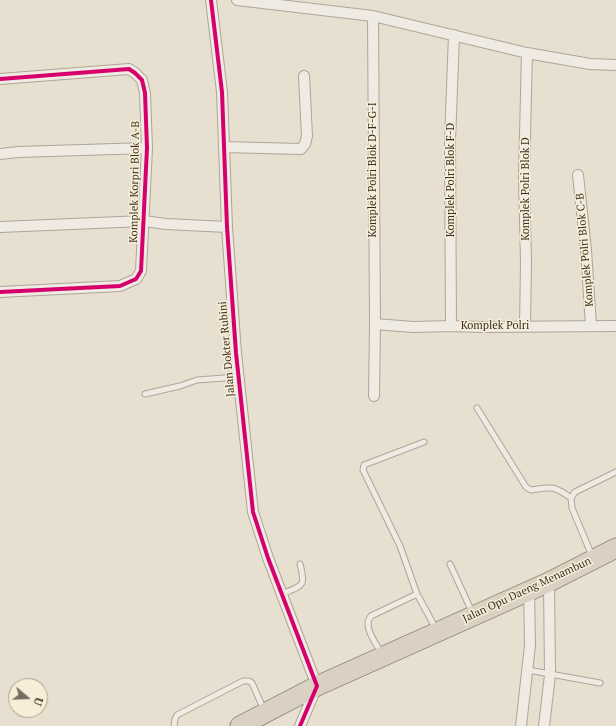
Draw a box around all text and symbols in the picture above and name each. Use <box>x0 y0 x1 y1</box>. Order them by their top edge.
street label: Komplek Polri Blok D-F-G-I <box>366 102 380 238</box>
street label: Komplek Korpri Blok A-B <box>127 121 143 243</box>
street label: Komplek Polri Blok F-D <box>444 123 458 237</box>
street label: Komplek Polri Blok D <box>519 137 533 241</box>
street label: Komplek Polri Blok C-B <box>573 193 597 307</box>
street label: Jalan Dokter Rubini <box>216 301 238 397</box>
street label: Komplek Polri <box>461 319 529 333</box>
street label: Jalan Opu Daeng Menambun <box>461 554 593 626</box>
north arrow <box>8 678 48 718</box>
text: U <box>31 696 46 708</box>

